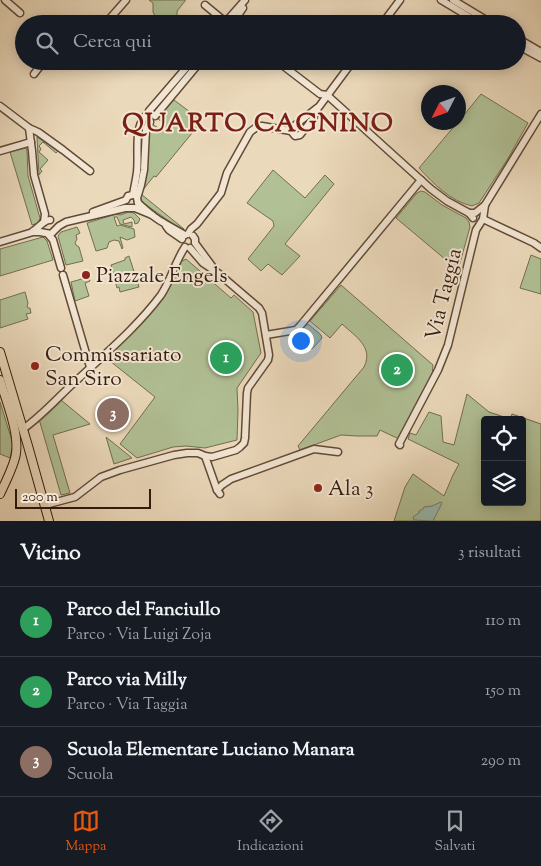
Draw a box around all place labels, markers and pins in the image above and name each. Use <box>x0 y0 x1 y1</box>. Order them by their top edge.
place label: Piazzale Engels <box>96 262 227 292</box>
marker: Piazzale Engels <box>80 269 92 281</box>
pin: 1 <box>210 339 242 377</box>
place label: Commissariato San Siro <box>45 341 181 395</box>
pin: 2 <box>381 351 413 389</box>
marker: Commissariato San Siro <box>29 360 41 372</box>
pin: 3 <box>97 395 129 433</box>
place label: Ala 3 <box>328 475 374 505</box>
marker: Ala 3 <box>312 482 324 494</box>

